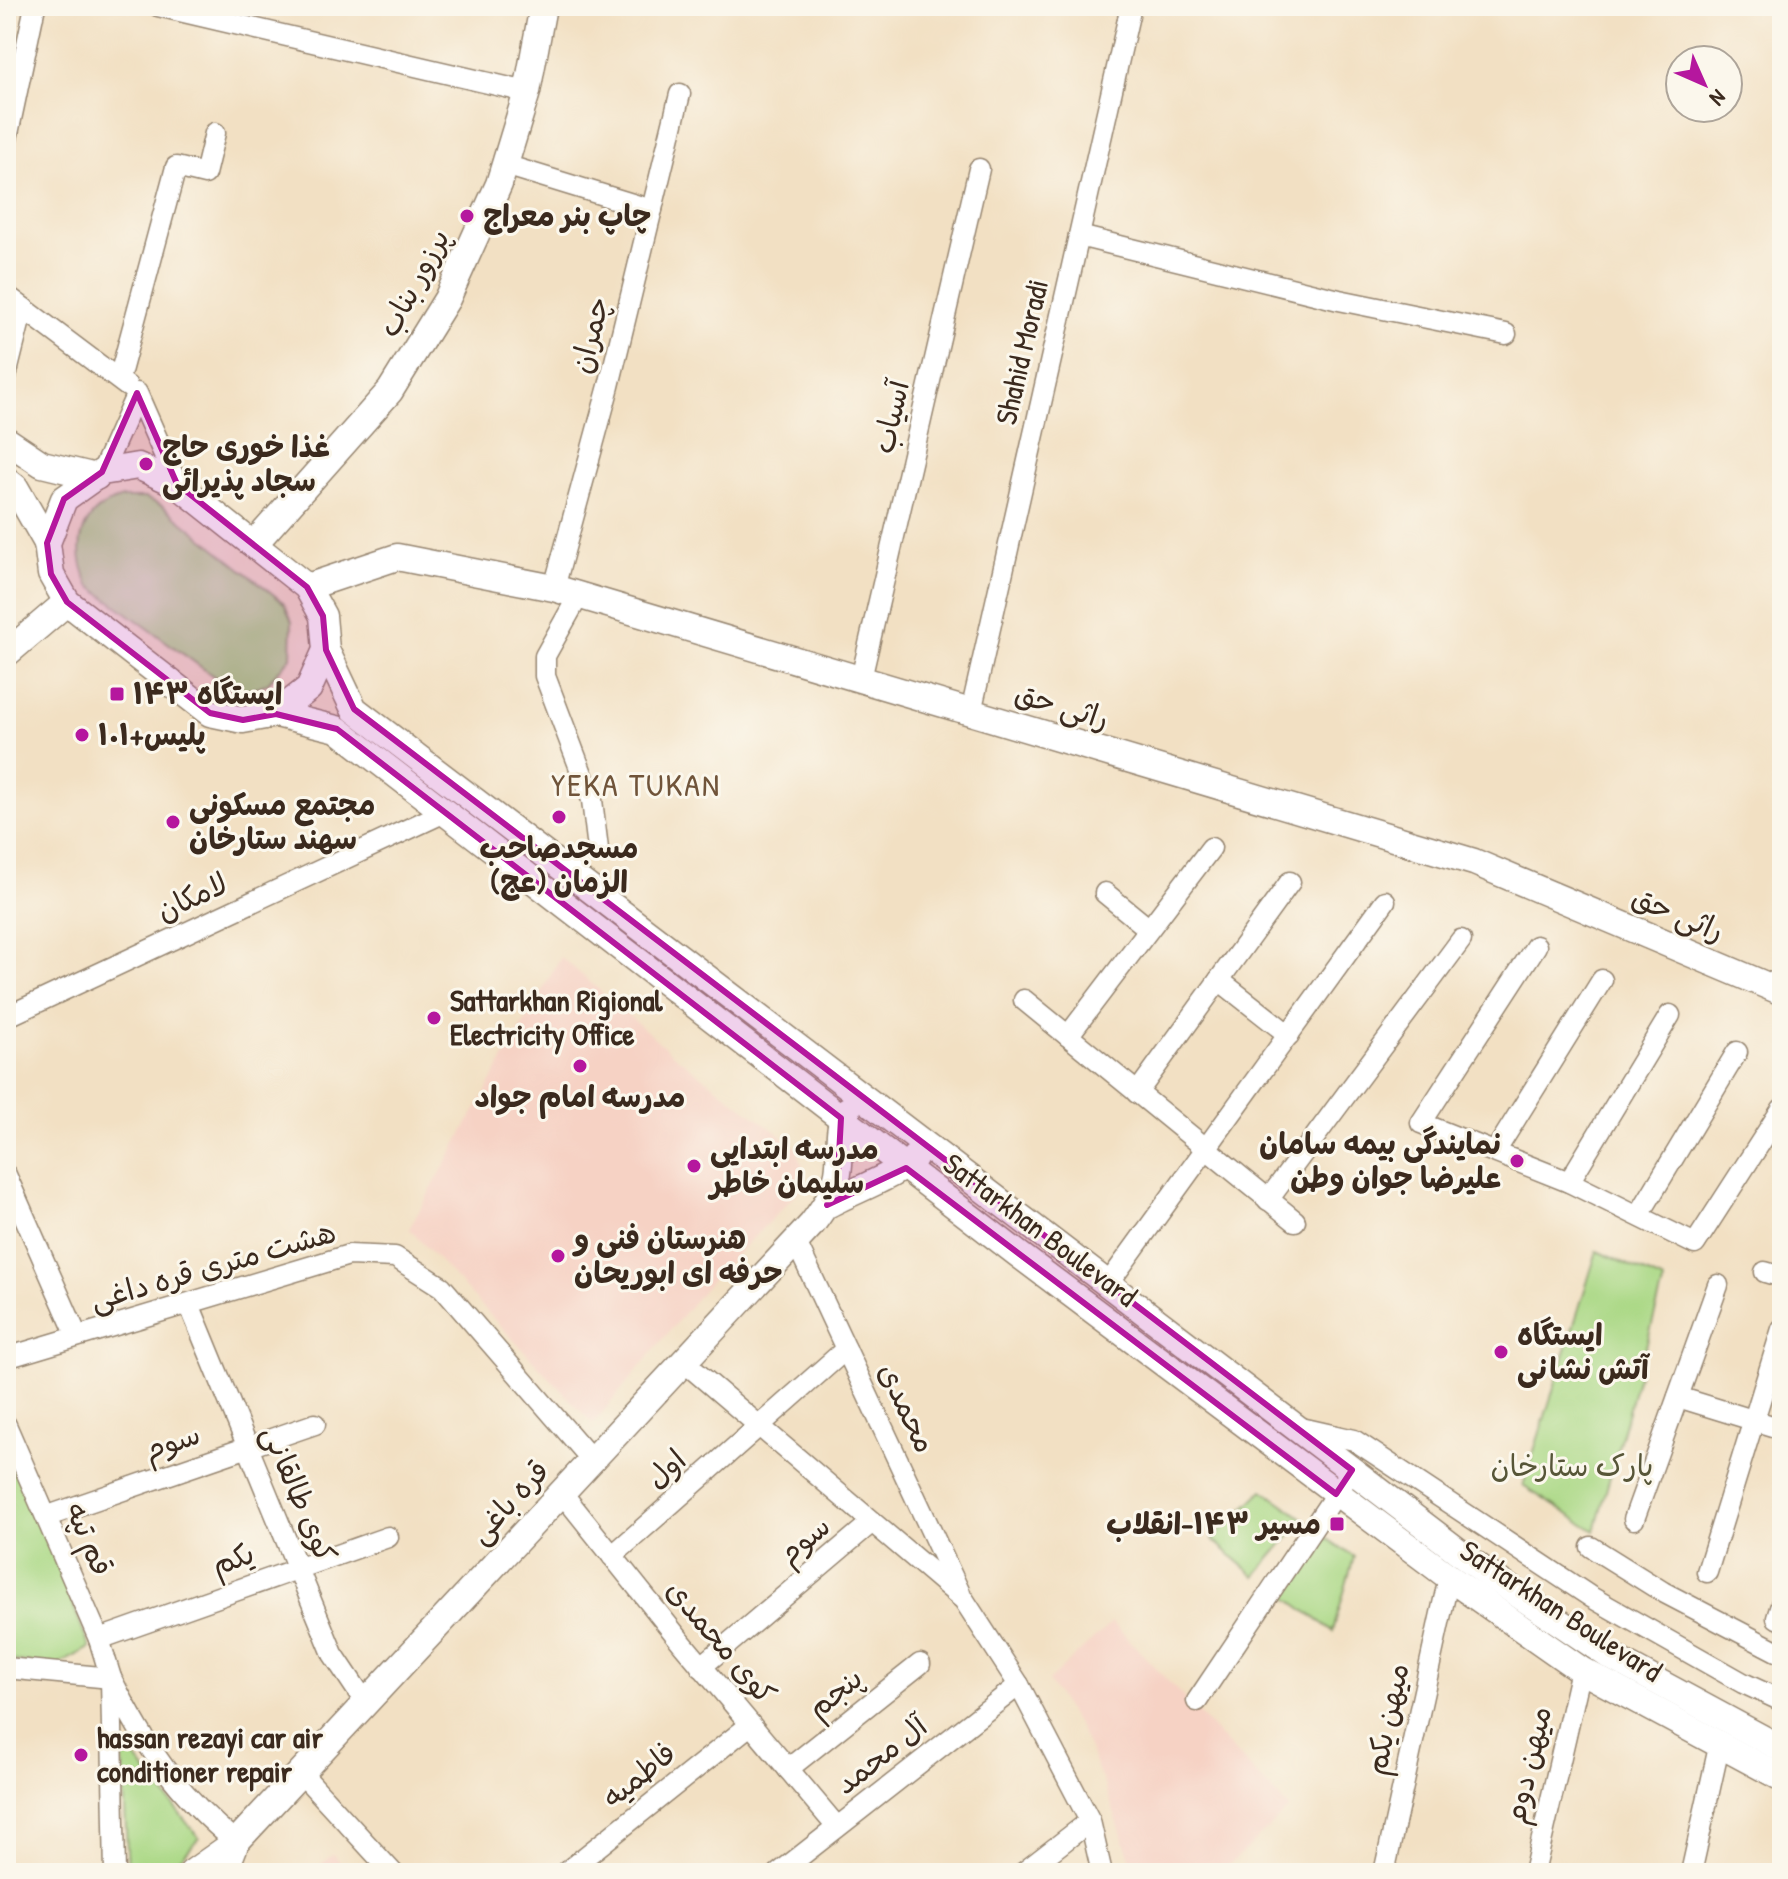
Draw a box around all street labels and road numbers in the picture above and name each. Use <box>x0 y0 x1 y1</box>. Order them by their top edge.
street label: پرزور بناب <box>368 221 458 344</box>
street label: Shahid Moradi <box>985 275 1057 428</box>
street label: چمران <box>560 292 618 378</box>
street label: آسیاب <box>862 375 918 457</box>
street label: راثی حق <box>1010 672 1114 738</box>
street label: لامکان <box>150 862 234 930</box>
street label: راثی حق <box>1626 876 1731 950</box>
street label: Sattarkhan Boulevard <box>936 1143 1146 1315</box>
street label: هشت متری قره داغی <box>85 1211 340 1319</box>
street label: محمدی <box>870 1356 946 1459</box>
street label: سوم <box>138 1413 206 1473</box>
street label: کوی طالقانی <box>253 1419 347 1568</box>
street label: اول <box>637 1440 694 1497</box>
street label: قره باغی <box>459 1451 557 1552</box>
street label: قم تپه <box>54 1496 123 1583</box>
street label: سوم <box>769 1506 841 1576</box>
street label: Sattarkhan Boulevard <box>1453 1530 1670 1691</box>
street label: یکم <box>206 1532 260 1587</box>
street label: کوی محمدی <box>658 1571 786 1712</box>
street label: پنجم <box>798 1658 872 1729</box>
street label: میهن یکم <box>1355 1659 1420 1779</box>
street label: میهن دوم <box>1494 1702 1564 1828</box>
street label: آل محمد <box>826 1705 936 1803</box>
street label: فاطمیه <box>593 1732 683 1816</box>

